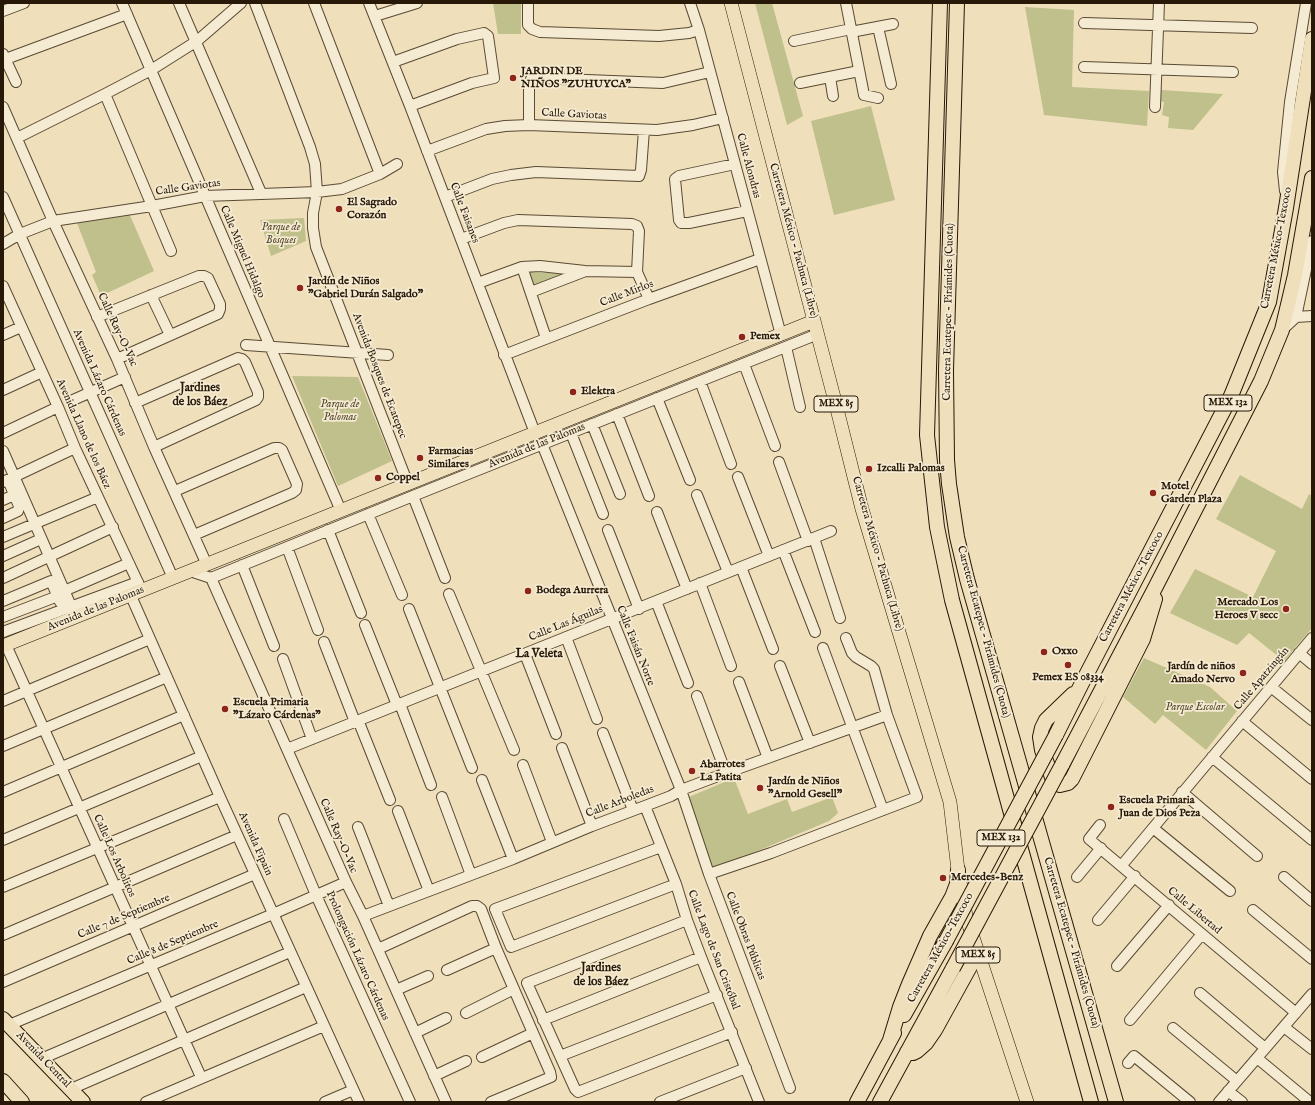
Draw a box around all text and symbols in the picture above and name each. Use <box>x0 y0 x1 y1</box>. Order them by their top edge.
place label: JARDIN DE NIÑOS "ZUHUYCA" <box>521 65 631 91</box>
marker: JARDIN DE NIÑOS "ZUHUYCA" <box>508 73 518 83</box>
street label: Calle Gaviotas <box>541 107 607 123</box>
street label: Calle Alondras <box>733 132 763 200</box>
street label: Carretera México - Pachuca (Libre) <box>766 162 820 320</box>
street label: Calle Gaviotas <box>155 177 221 199</box>
street label: Calle Faisanes <box>446 181 482 245</box>
street label: Carretera México-Texcoco <box>1259 186 1295 310</box>
place label: El Sagrado Corazón <box>347 196 397 222</box>
street label: Calle Miguel Hidalgo <box>217 204 267 300</box>
marker: El Sagrado Corazón <box>334 204 344 214</box>
park label: Parque de Bosques <box>262 221 300 247</box>
street label: Carretera Ecatepec - Pirámides (Cuota) <box>941 223 957 401</box>
place label: Jardín de Niños "Gabriel Durán Salgado" <box>308 275 423 301</box>
street label: Calle Mirlos <box>598 278 656 310</box>
marker: Jardín de Niños "Gabriel Durán Salgado" <box>295 283 305 293</box>
street label: Calle Ray-O-Vac <box>94 291 140 369</box>
street label: Avenida Bosques de Ecatepec <box>349 311 409 441</box>
street label: Avenida Lázaro Cárdenas <box>69 327 129 439</box>
place label: Pemex <box>750 330 780 344</box>
marker: Pemex <box>737 332 747 342</box>
street label: Avenida Llano de los Báez <box>53 377 113 491</box>
district label: Jardines de los Báez <box>172 382 228 410</box>
place label: Elektra <box>581 385 615 399</box>
marker: Elektra <box>568 387 578 397</box>
road number: MEX 132 <box>1204 395 1252 411</box>
road number: MEX 85 <box>814 396 858 412</box>
park label: Parque de Palomas <box>321 398 359 424</box>
street label: Avenida de las Palomas <box>487 421 587 471</box>
place label: Farmacias Similares <box>428 445 473 471</box>
marker: Farmacias Similares <box>415 453 425 463</box>
place label: Izcalli Palomas <box>877 462 945 476</box>
marker: Izcalli Palomas <box>864 464 874 474</box>
place label: Coppel <box>386 471 420 485</box>
marker: Coppel <box>373 473 383 483</box>
street label: Carretera México - Pachuca (Libre) <box>849 475 905 633</box>
place label: Motel Garden Plaza <box>1161 480 1222 506</box>
marker: Motel Garden Plaza <box>1148 488 1158 498</box>
street label: Carretera México-Texcoco <box>1097 529 1167 645</box>
street label: Carretera Ecatepec - Pirámides (Cuota) <box>954 545 1012 719</box>
street label: Avenida de las Palomas <box>46 584 146 634</box>
place label: Bodega Aurrera <box>536 584 608 598</box>
marker: Bodega Aurrera <box>523 586 533 596</box>
place label: Mercado Los Heroes V secc <box>1214 596 1278 622</box>
street label: Calle Las Águilas <box>527 603 605 645</box>
street label: Calle Faisán Norte <box>613 604 657 688</box>
marker: Mercado Los Heroes V secc <box>1281 604 1291 614</box>
place label: Oxxo <box>1052 645 1078 659</box>
street label: Calle Apatzingán <box>1232 645 1292 713</box>
marker: Oxxo <box>1039 647 1049 657</box>
district label: La Veleta <box>515 648 563 662</box>
marker: Pemex ES 08334 <box>1063 660 1073 670</box>
place label: Jardín de niños Amado Nervo <box>1167 660 1235 686</box>
marker: Jardín de niños Amado Nervo <box>1238 668 1248 678</box>
place label: Pemex ES 08334 <box>1032 671 1104 685</box>
place label: Escuela Primaria "Lázaro Cárdenas" <box>233 696 321 722</box>
park label: Parque Escolar <box>1165 701 1225 715</box>
marker: Escuela Primaria "Lázaro Cárdenas" <box>220 704 230 714</box>
place label: Abarrotes La Patita <box>700 758 745 784</box>
marker: Abarrotes La Patita <box>687 766 697 776</box>
place label: Jardín de Niños "Arnold Gesell" <box>768 775 842 801</box>
street label: Calle Arboledas <box>584 783 656 821</box>
marker: Jardín de Niños "Arnold Gesell" <box>755 783 765 793</box>
place label: Escuela Primaria Juan de Dios Peza <box>1119 794 1200 820</box>
street label: Calle Ray-O-Vac <box>316 797 360 875</box>
marker: Escuela Primaria Juan de Dios Peza <box>1106 802 1116 812</box>
street label: Avenida Fipain <box>235 810 275 878</box>
street label: Calle Los Arbolitos <box>90 813 138 899</box>
road number: MEX 132 <box>977 830 1025 846</box>
street label: Carretera Ecatepec - Pirámides (Cuota) <box>1040 856 1102 1030</box>
place label: Mercedes-Benz <box>951 871 1023 885</box>
marker: Mercedes-Benz <box>938 873 948 883</box>
street label: Calle Libertad <box>1164 885 1224 937</box>
street label: Calle Lago de San Cristóbal <box>684 888 742 1012</box>
street label: Prolongación Lázaro Cárdenas <box>322 889 392 1023</box>
street label: Calle Obras Públicas <box>722 890 768 982</box>
street label: Carretera México-Texcoco <box>905 891 977 1005</box>
street label: Calle 7 de Septiembre <box>76 892 172 942</box>
street label: Calle 8 de Septiembre <box>125 918 221 968</box>
road number: MEX 85 <box>956 947 1000 963</box>
district label: Jardines de los Báez <box>573 962 629 990</box>
street label: Avenida Central <box>13 1029 73 1091</box>

